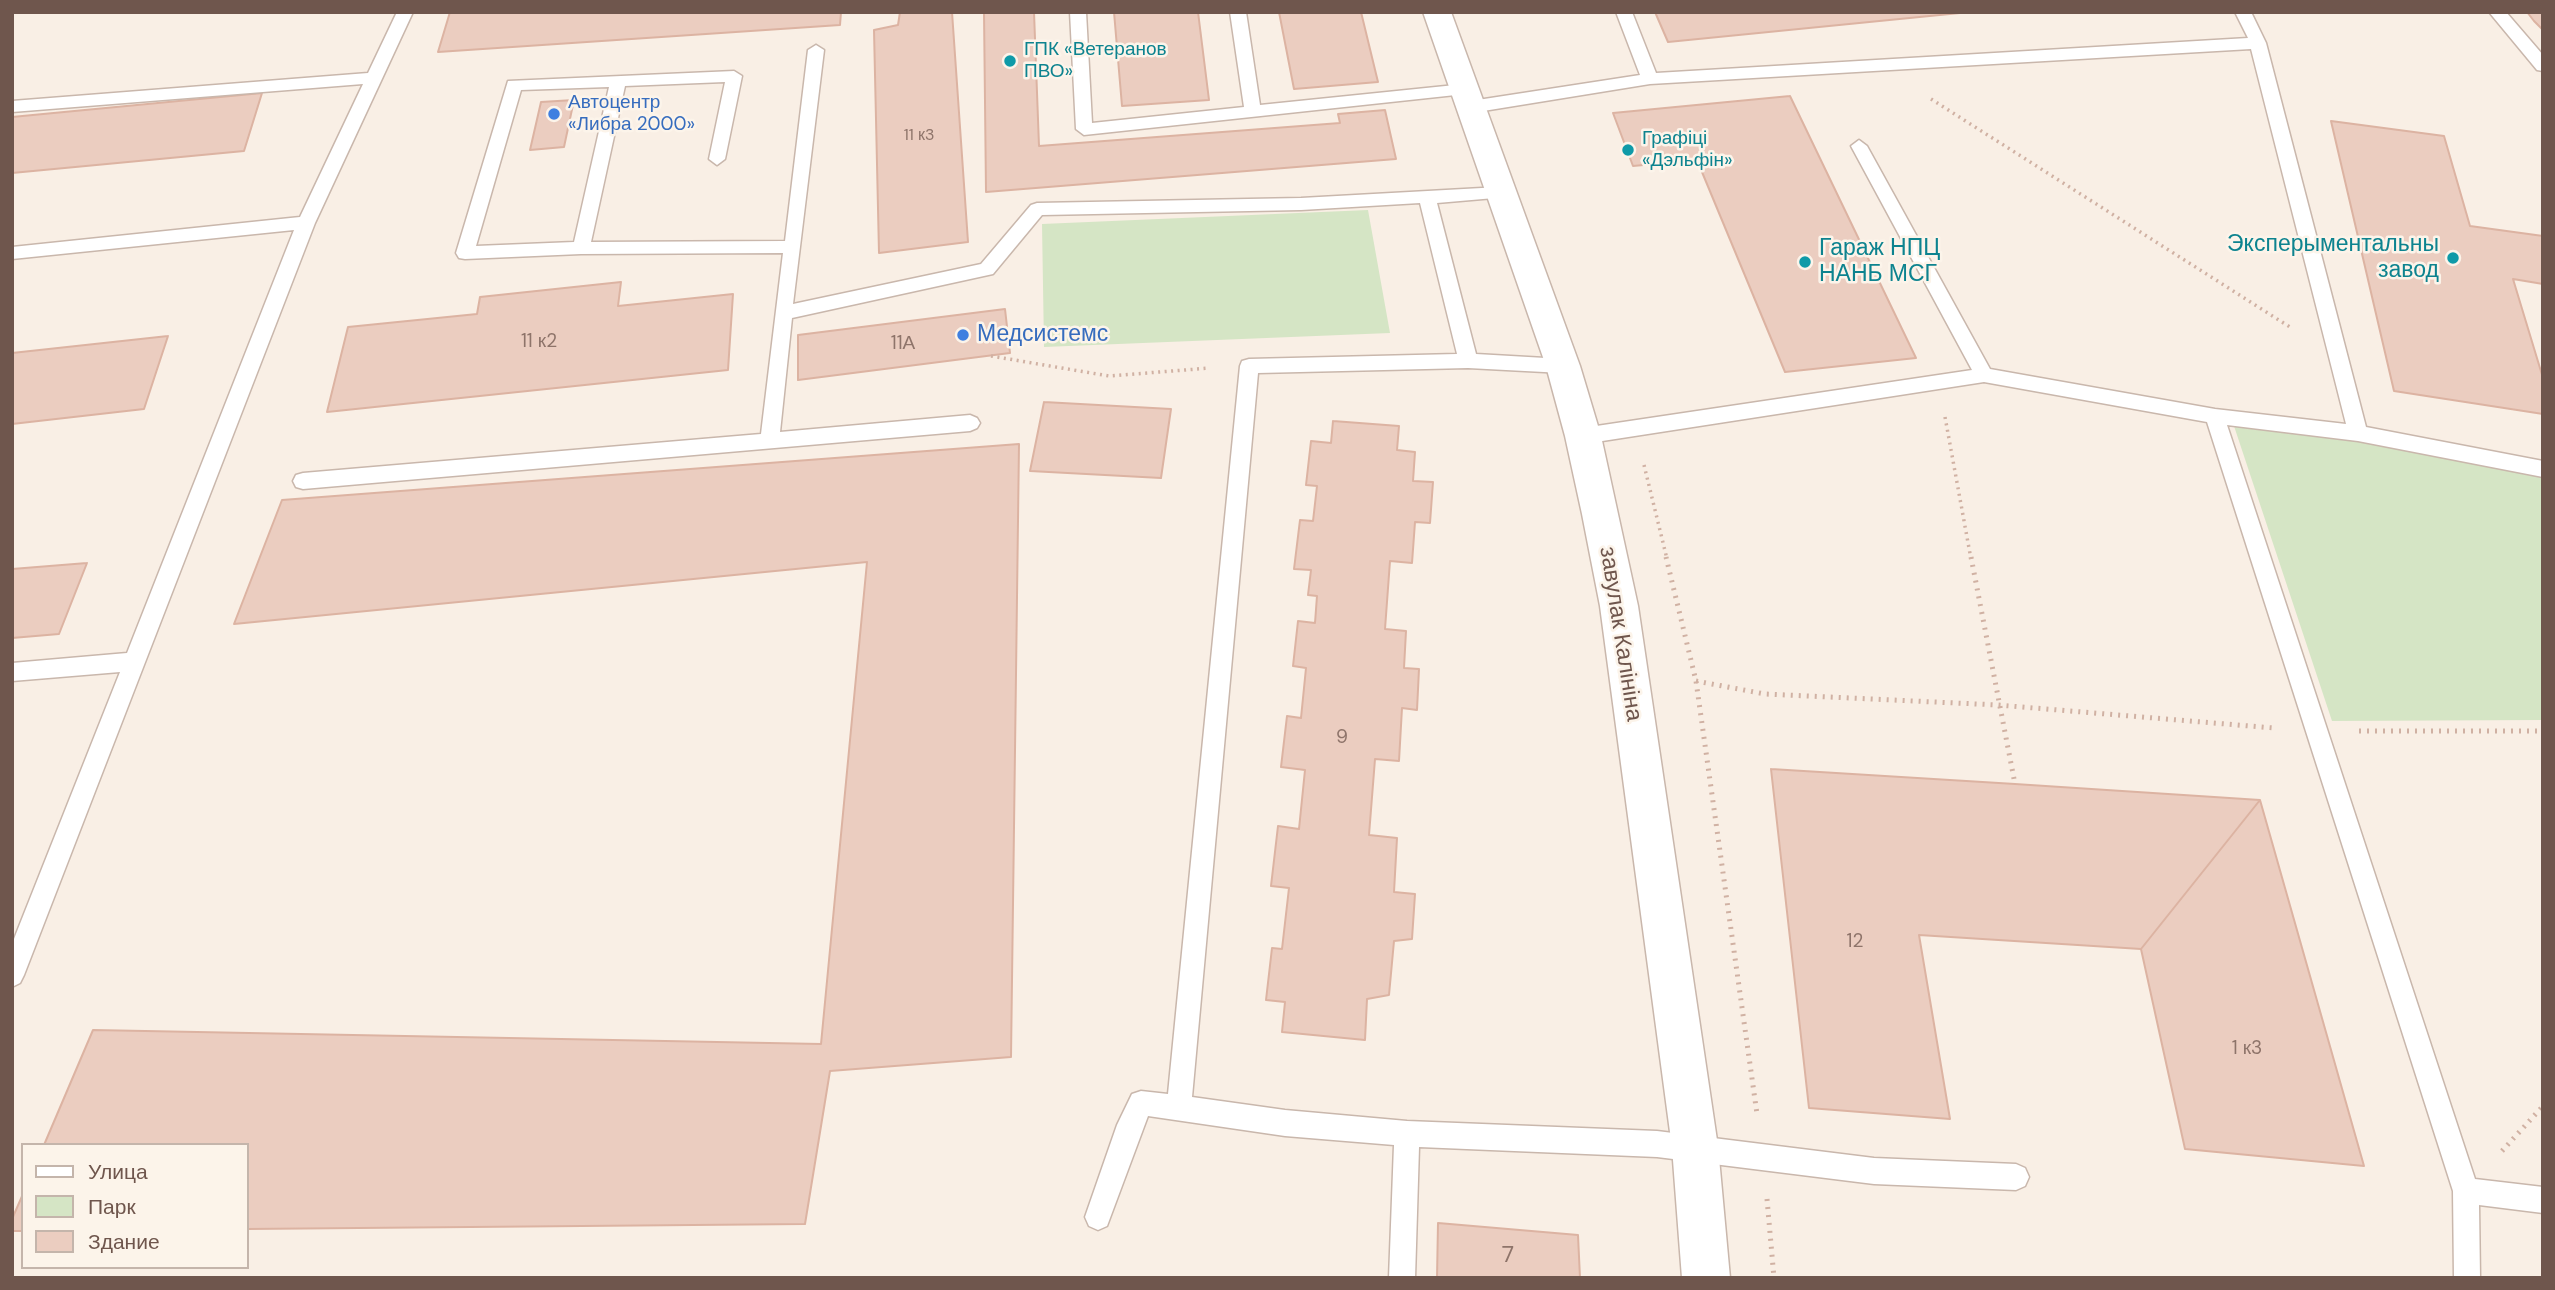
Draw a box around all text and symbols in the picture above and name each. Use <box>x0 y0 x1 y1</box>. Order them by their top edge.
place label: ГПК «Ветеранов ПВО» <box>1024 39 1167 83</box>
marker: ГПК «Ветеранов ПВО» <box>1002 53 1018 69</box>
place label: Автоцентр «Либра 2000» <box>568 92 695 136</box>
marker: Автоцентр «Либра 2000» <box>546 106 562 122</box>
house number: 11 к3 <box>904 126 934 146</box>
place label: Графіці «Дэльфін» <box>1642 128 1733 172</box>
marker: Графіці «Дэльфін» <box>1620 142 1636 158</box>
place label: Эксперыментальны завод <box>2227 231 2439 285</box>
place label: Гараж НПЦ НАНБ МСГ <box>1819 235 1940 289</box>
marker: Эксперыментальны завод <box>2445 250 2461 266</box>
marker: Гараж НПЦ НАНБ МСГ <box>1797 254 1813 270</box>
place label: Медсистемс <box>977 321 1108 349</box>
marker: Медсистемс <box>955 327 971 343</box>
house number: 11 к2 <box>521 331 557 353</box>
house number: 11А <box>891 333 915 355</box>
street label: завулак Калініна <box>1593 545 1647 723</box>
house number: 9 <box>1336 727 1348 749</box>
house number: 12 <box>1847 931 1863 953</box>
house number: 1 к3 <box>2232 1038 2262 1060</box>
legend <box>21 1143 248 1269</box>
text: Улица <box>88 1158 148 1186</box>
text: Парк <box>88 1193 136 1221</box>
text: Здание <box>88 1228 160 1256</box>
house number: 7 <box>1502 1242 1514 1270</box>

